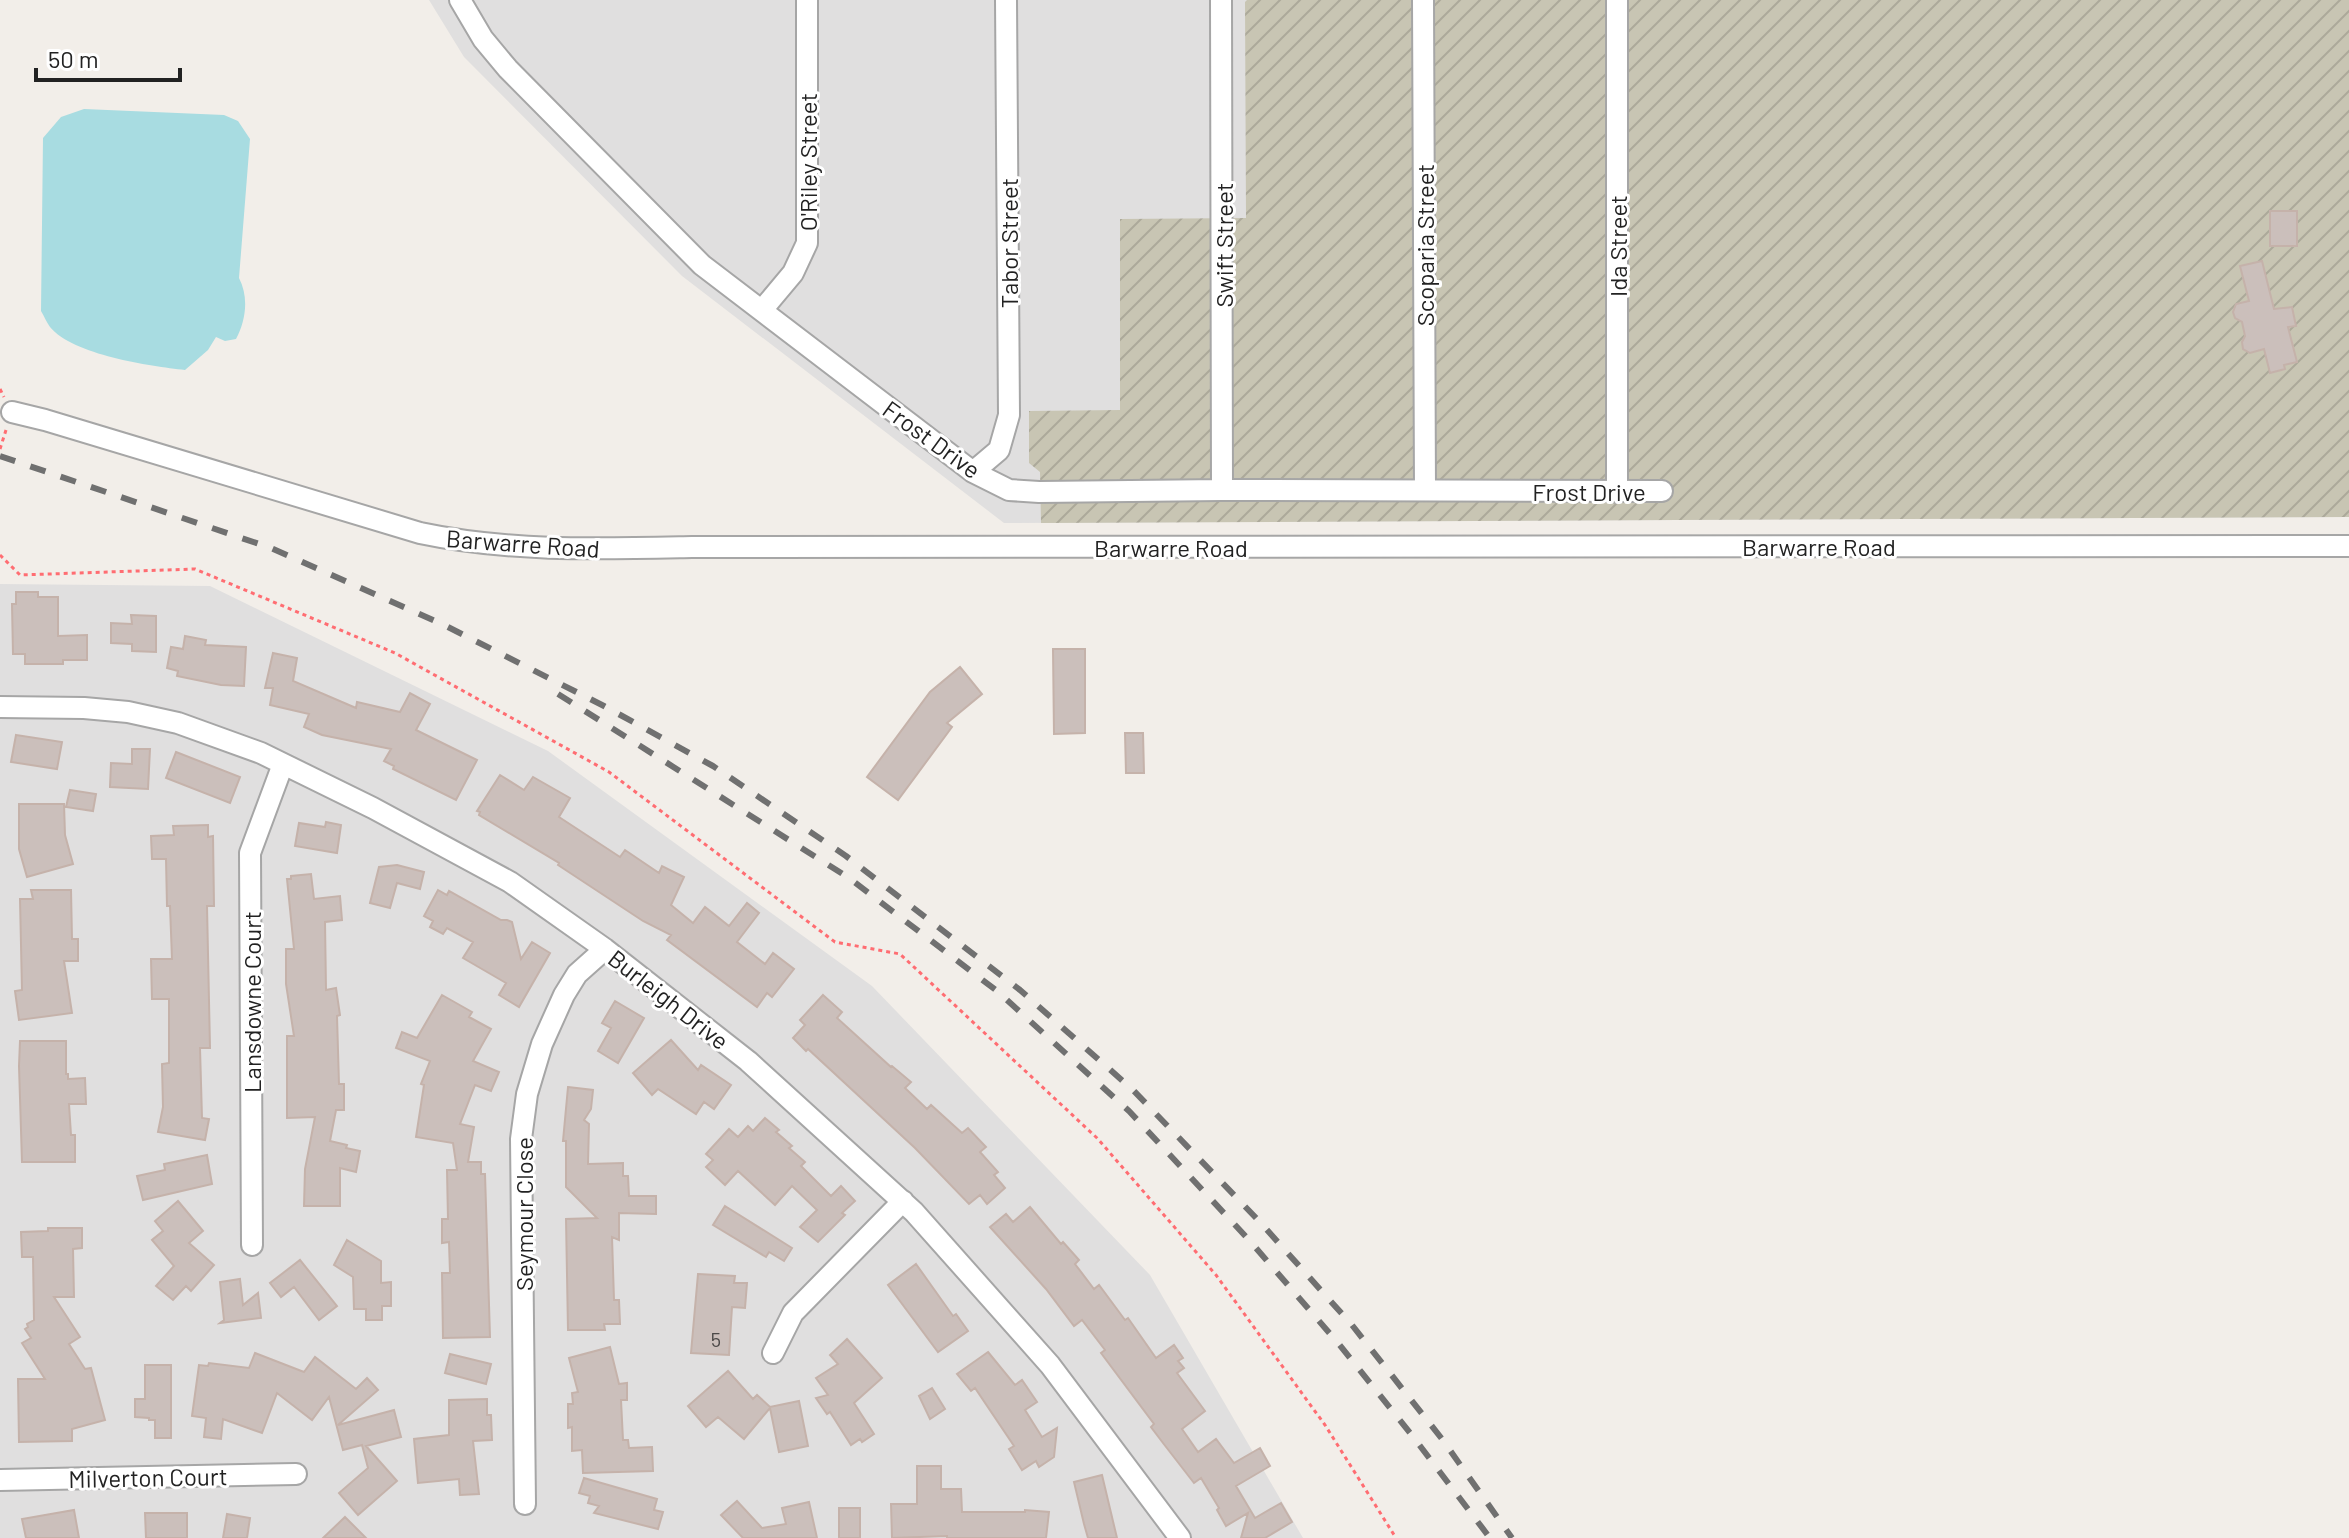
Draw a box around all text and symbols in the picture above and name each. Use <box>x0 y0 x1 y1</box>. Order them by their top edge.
scale bar <box>36 32 180 82</box>
text: 50 m <box>48 44 99 73</box>
street label: O'Riley Street <box>793 93 822 231</box>
street label: Scoparia Street <box>1410 164 1439 326</box>
street label: Tabor Street <box>994 178 1023 308</box>
street label: Swift Street <box>1209 182 1238 308</box>
street label: Ida Street <box>1603 195 1632 297</box>
street label: Frost Drive <box>878 394 986 484</box>
street label: Frost Drive <box>1532 477 1646 506</box>
street label: Barwarre Road <box>445 523 601 563</box>
street label: Barwarre Road <box>1742 532 1896 561</box>
street label: Barwarre Road <box>1094 533 1248 562</box>
street label: Lansdowne Court <box>237 911 266 1093</box>
street label: Burleigh Drive <box>603 943 735 1055</box>
street label: Seymour Close <box>509 1137 538 1291</box>
house number: 5 <box>711 1327 721 1351</box>
street label: Milverton Court <box>68 1461 228 1493</box>

